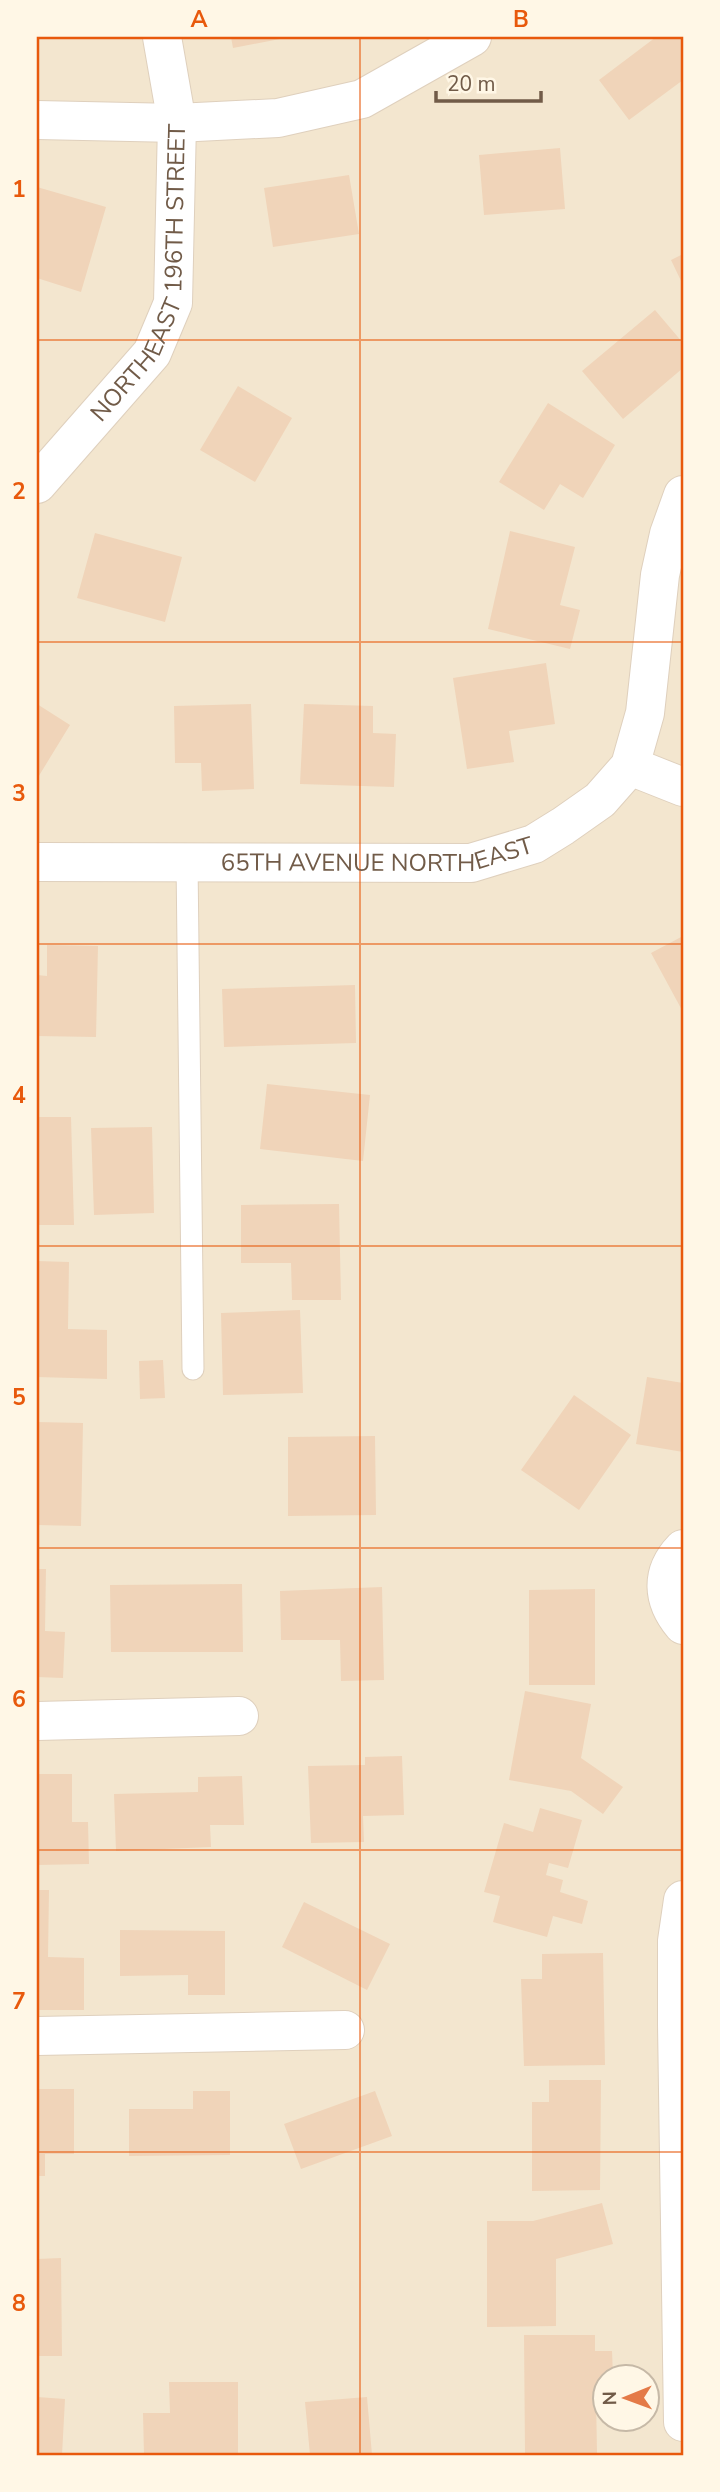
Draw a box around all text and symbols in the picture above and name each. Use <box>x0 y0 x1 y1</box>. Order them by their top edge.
text: A <box>190 4 208 35</box>
text: B <box>513 4 529 35</box>
scale bar <box>436 60 542 104</box>
text: 20 m <box>447 70 496 98</box>
street label: NORTHEAST 196TH STREET <box>83 123 193 428</box>
text: 1 <box>12 174 26 205</box>
text: 2 <box>12 476 26 507</box>
text: 3 <box>12 778 26 809</box>
street label: 65TH AVENUE NORTHEAST <box>221 829 538 879</box>
text: 4 <box>12 1080 26 1111</box>
text: 5 <box>12 1382 26 1413</box>
text: 6 <box>12 1684 26 1715</box>
text: 7 <box>12 1986 26 2017</box>
text: 8 <box>12 2288 26 2319</box>
north arrow <box>590 2362 660 2432</box>
text: N <box>597 2391 623 2406</box>

